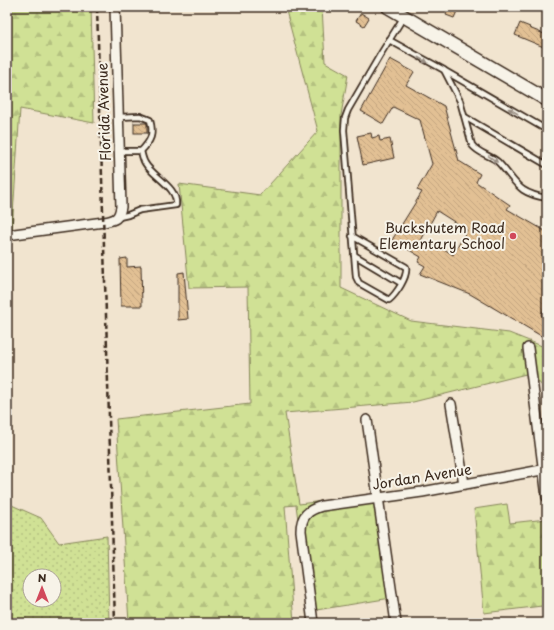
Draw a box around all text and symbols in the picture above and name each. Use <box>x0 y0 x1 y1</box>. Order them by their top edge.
one-way arrow <box>417 56 428 63</box>
street label: Florida Avenue <box>91 62 116 162</box>
one-way arrow <box>507 107 519 114</box>
one-way arrow <box>488 155 498 163</box>
place label: Buckshutem Road Elementary School <box>379 217 505 254</box>
marker: Buckshutem Road Elementary School <box>508 231 518 241</box>
street label: Jordan Avenue <box>371 458 473 495</box>
north arrow <box>22 568 62 608</box>
text: N <box>38 569 47 586</box>

